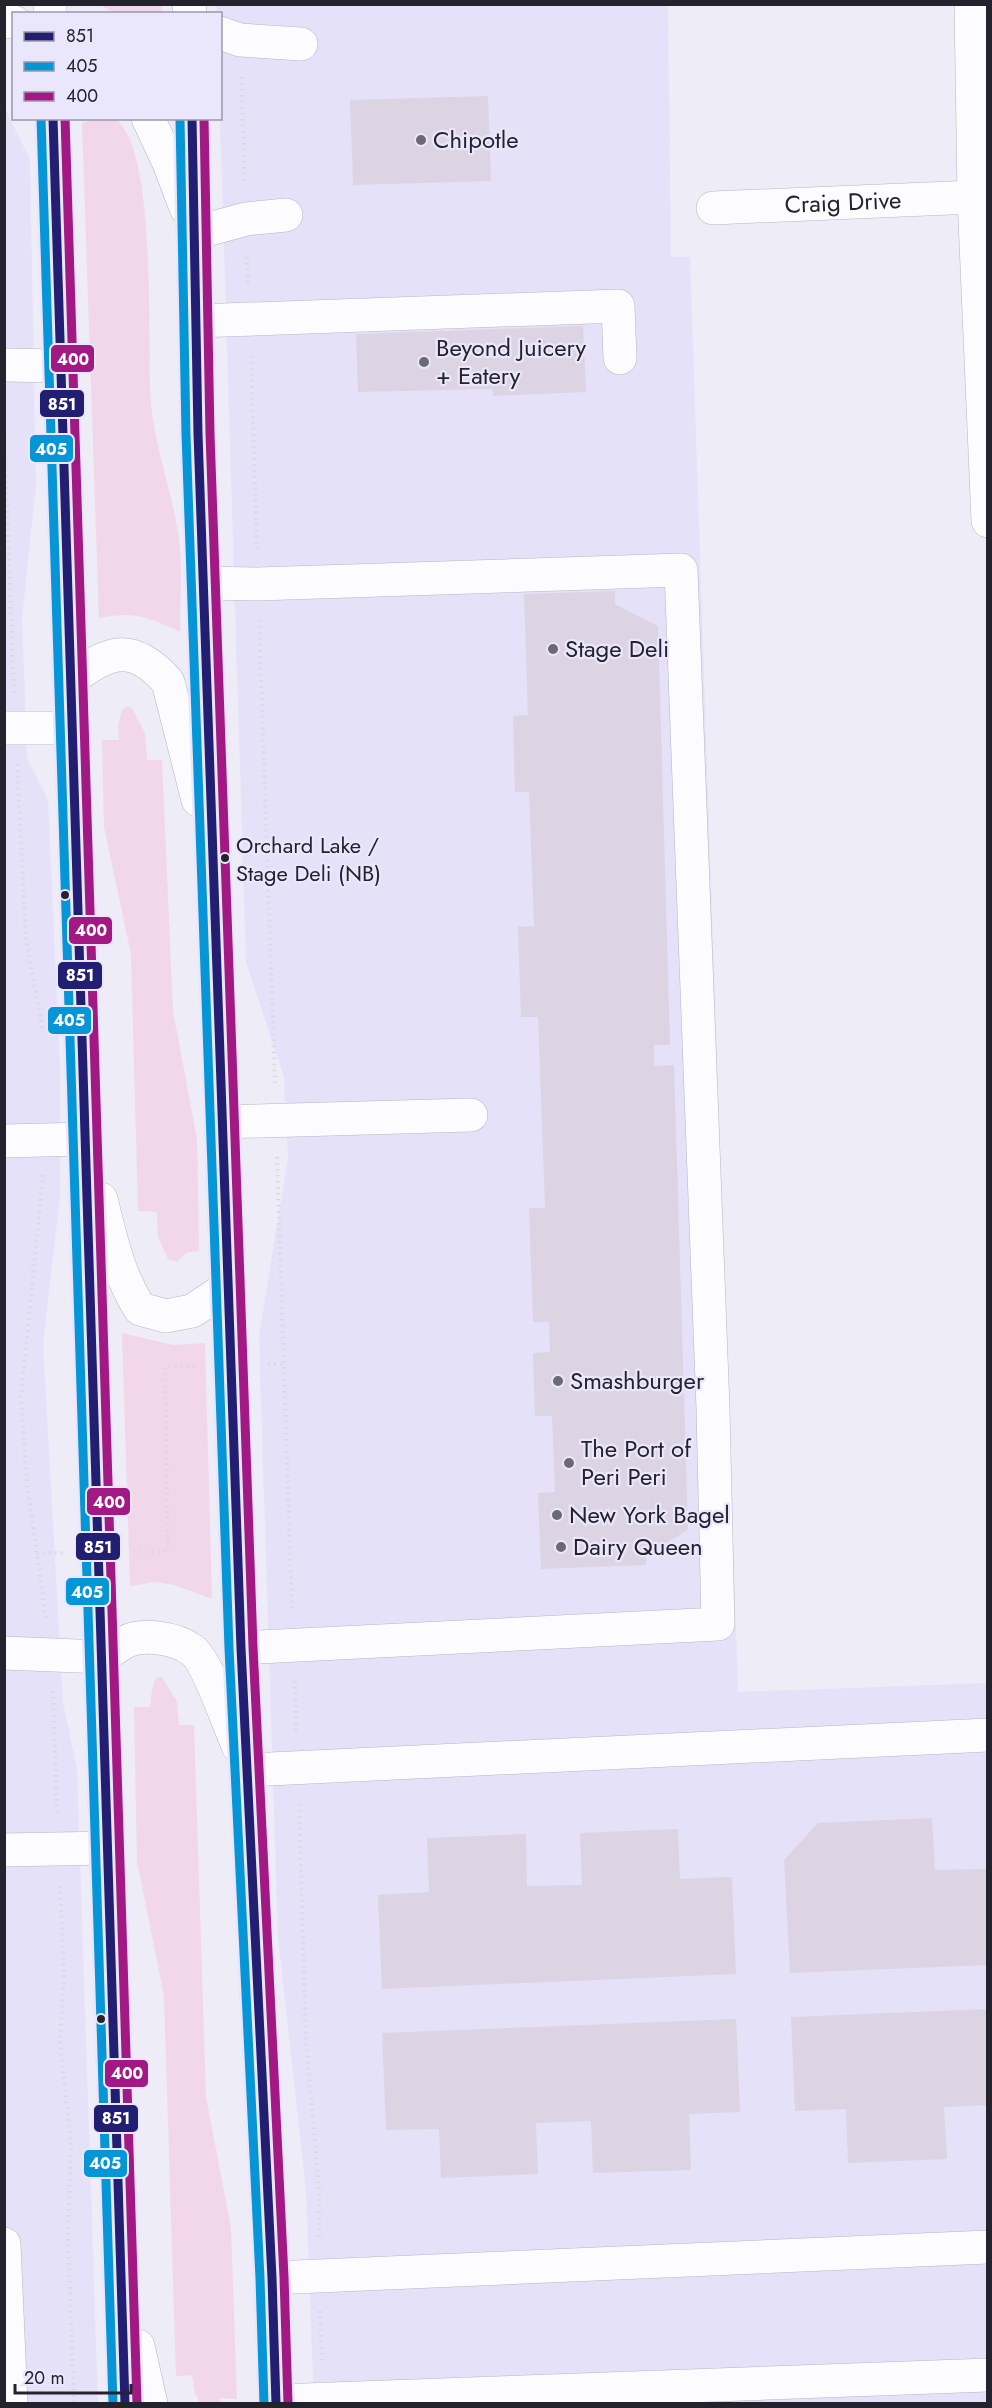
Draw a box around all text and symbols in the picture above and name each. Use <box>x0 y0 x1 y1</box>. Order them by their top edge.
legend <box>12 12 222 120</box>
text: 851 <box>66 23 94 49</box>
text: 405 <box>66 53 97 79</box>
text: 400 <box>66 83 98 109</box>
place label: Chipotle <box>433 122 519 157</box>
marker: Chipotle <box>414 133 428 147</box>
street label: Craig Drive <box>784 182 902 222</box>
place label: Beyond Juicery + Eatery <box>436 330 587 393</box>
line badge: 400 <box>50 344 95 373</box>
text: 400 <box>57 348 89 371</box>
marker: Beyond Juicery + Eatery <box>417 355 431 369</box>
line badge: 851 <box>39 389 85 418</box>
text: 851 <box>48 393 76 416</box>
line badge: 405 <box>29 434 74 463</box>
text: 405 <box>35 438 67 461</box>
place label: Stage Deli <box>565 631 669 666</box>
marker: Stage Deli <box>546 642 560 656</box>
place label: Orchard Lake / Stage Deli (NB) <box>236 829 381 889</box>
marker: Orchard Lake / Stage Deli (NB) <box>219 852 231 864</box>
unlabelled marker <box>59 889 71 901</box>
line badge: 400 <box>68 916 113 945</box>
text: 400 <box>75 919 107 942</box>
line badge: 851 <box>57 961 103 990</box>
text: 851 <box>66 964 94 987</box>
line badge: 405 <box>47 1006 92 1035</box>
text: 405 <box>53 1009 85 1032</box>
place label: Smashburger <box>570 1363 705 1398</box>
marker: Smashburger <box>551 1374 565 1388</box>
place label: The Port of Peri Peri <box>581 1431 692 1494</box>
marker: The Port of Peri Peri <box>562 1456 576 1470</box>
line badge: 400 <box>86 1487 131 1516</box>
text: 400 <box>93 1491 125 1514</box>
place label: New York Bagel <box>569 1497 730 1532</box>
marker: New York Bagel <box>550 1508 564 1522</box>
place label: Dairy Queen <box>573 1529 703 1564</box>
line badge: 851 <box>75 1532 121 1561</box>
text: 851 <box>84 1536 112 1559</box>
marker: Dairy Queen <box>554 1540 568 1554</box>
line badge: 405 <box>65 1577 110 1606</box>
text: 405 <box>71 1581 103 1604</box>
unlabelled marker <box>95 2013 107 2025</box>
line badge: 400 <box>104 2059 149 2088</box>
text: 400 <box>111 2062 143 2085</box>
line badge: 851 <box>93 2104 139 2133</box>
text: 851 <box>102 2107 130 2130</box>
line badge: 405 <box>83 2149 128 2178</box>
text: 405 <box>89 2152 121 2175</box>
scale bar <box>15 2357 130 2395</box>
text: 20 m <box>24 2365 64 2391</box>

